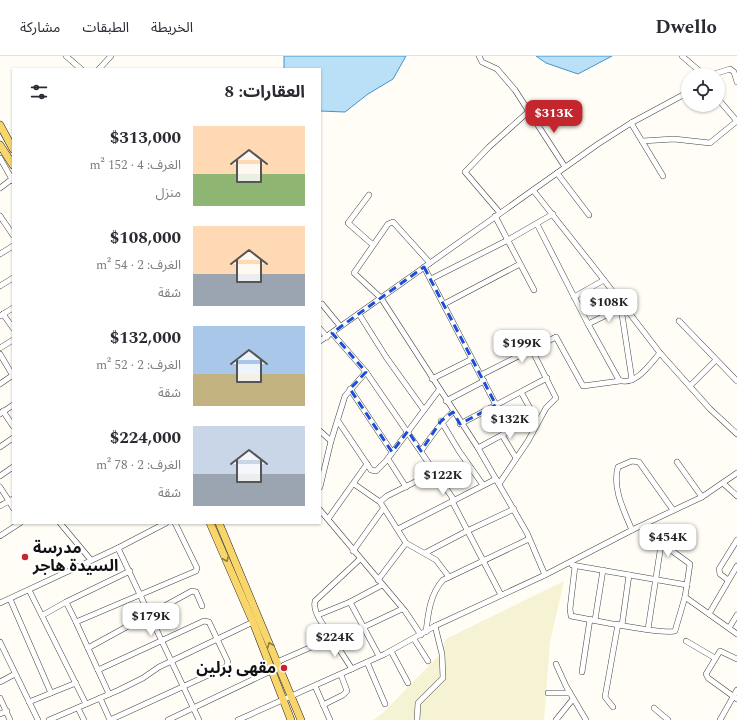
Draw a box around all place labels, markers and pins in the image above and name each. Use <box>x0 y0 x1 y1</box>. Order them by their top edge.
pin: $313K <box>526 100 582 134</box>
pin: $108K <box>581 289 637 323</box>
pin: $199K <box>494 330 550 364</box>
pin: $132K <box>482 406 538 440</box>
pin: $122K <box>415 462 471 496</box>
pin: $454K <box>640 524 696 558</box>
place label: مدرسة السيدة هاجر <box>32 536 118 578</box>
marker: مدرسة السيدة هاجر <box>20 552 30 562</box>
pin: $179K <box>123 603 179 637</box>
pin: $224K <box>307 624 363 658</box>
place label: مقهى برلين <box>196 656 276 680</box>
marker: مقهى برلين <box>279 663 289 673</box>

